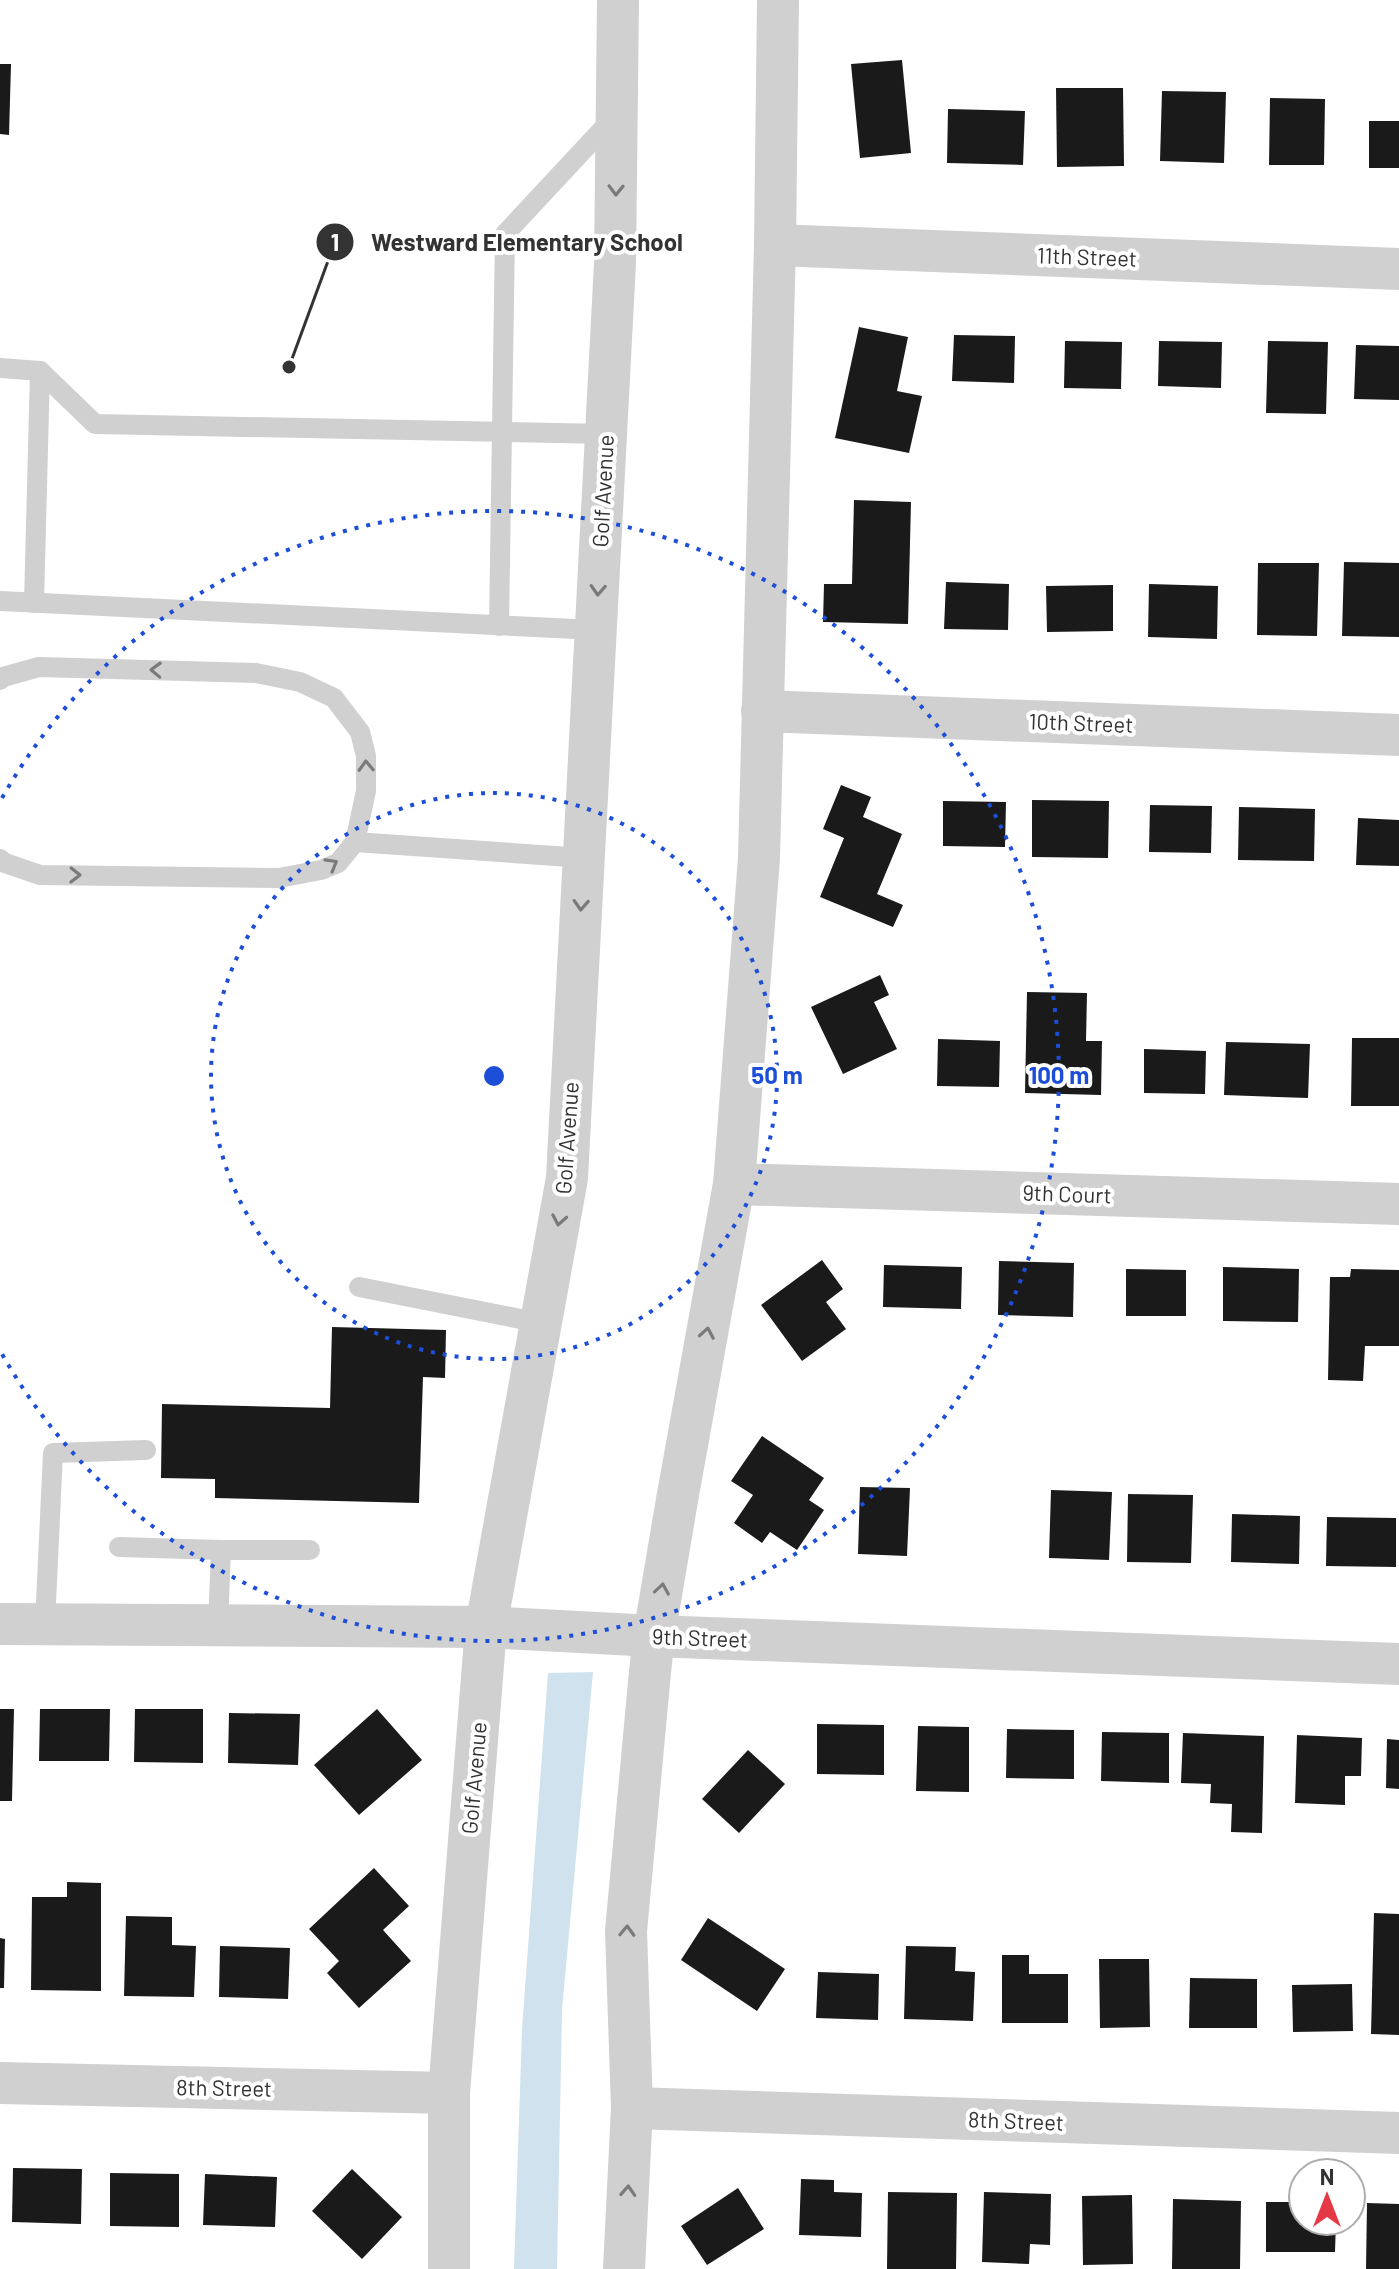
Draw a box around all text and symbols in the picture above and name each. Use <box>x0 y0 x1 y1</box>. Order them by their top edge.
one-way arrow <box>607 184 625 197</box>
callout: Westward Elementary School <box>315 218 699 266</box>
text: 1 <box>331 227 339 256</box>
text: Westward Elementary School <box>371 227 683 256</box>
street label: 11th Street <box>1037 241 1137 271</box>
street label: Golf Avenue <box>586 434 618 548</box>
one-way arrow <box>590 584 607 597</box>
one-way arrow <box>149 662 162 679</box>
street label: 10th Street <box>1028 707 1134 737</box>
one-way arrow <box>357 759 374 772</box>
one-way arrow <box>323 858 337 873</box>
one-way arrow <box>69 866 82 884</box>
one-way arrow <box>573 899 590 912</box>
text: 50 m <box>751 1060 803 1089</box>
text: 100 m <box>1029 1060 1089 1089</box>
centre of rings <box>480 1062 508 1090</box>
street label: Golf Avenue <box>549 1081 583 1195</box>
street label: 9th Court <box>1022 1178 1112 1208</box>
one-way arrow <box>552 1213 569 1227</box>
one-way arrow <box>698 1326 715 1340</box>
one-way arrow <box>653 1582 670 1596</box>
street label: 9th Street <box>652 1622 748 1652</box>
street label: Golf Avenue <box>455 1721 491 1835</box>
one-way arrow <box>619 1924 636 1937</box>
street label: 8th Street <box>176 2073 272 2101</box>
street label: 8th Street <box>968 2105 1064 2135</box>
north arrow <box>1287 2157 1367 2237</box>
text: N <box>1320 2163 1334 2189</box>
one-way arrow <box>619 2184 636 2197</box>

